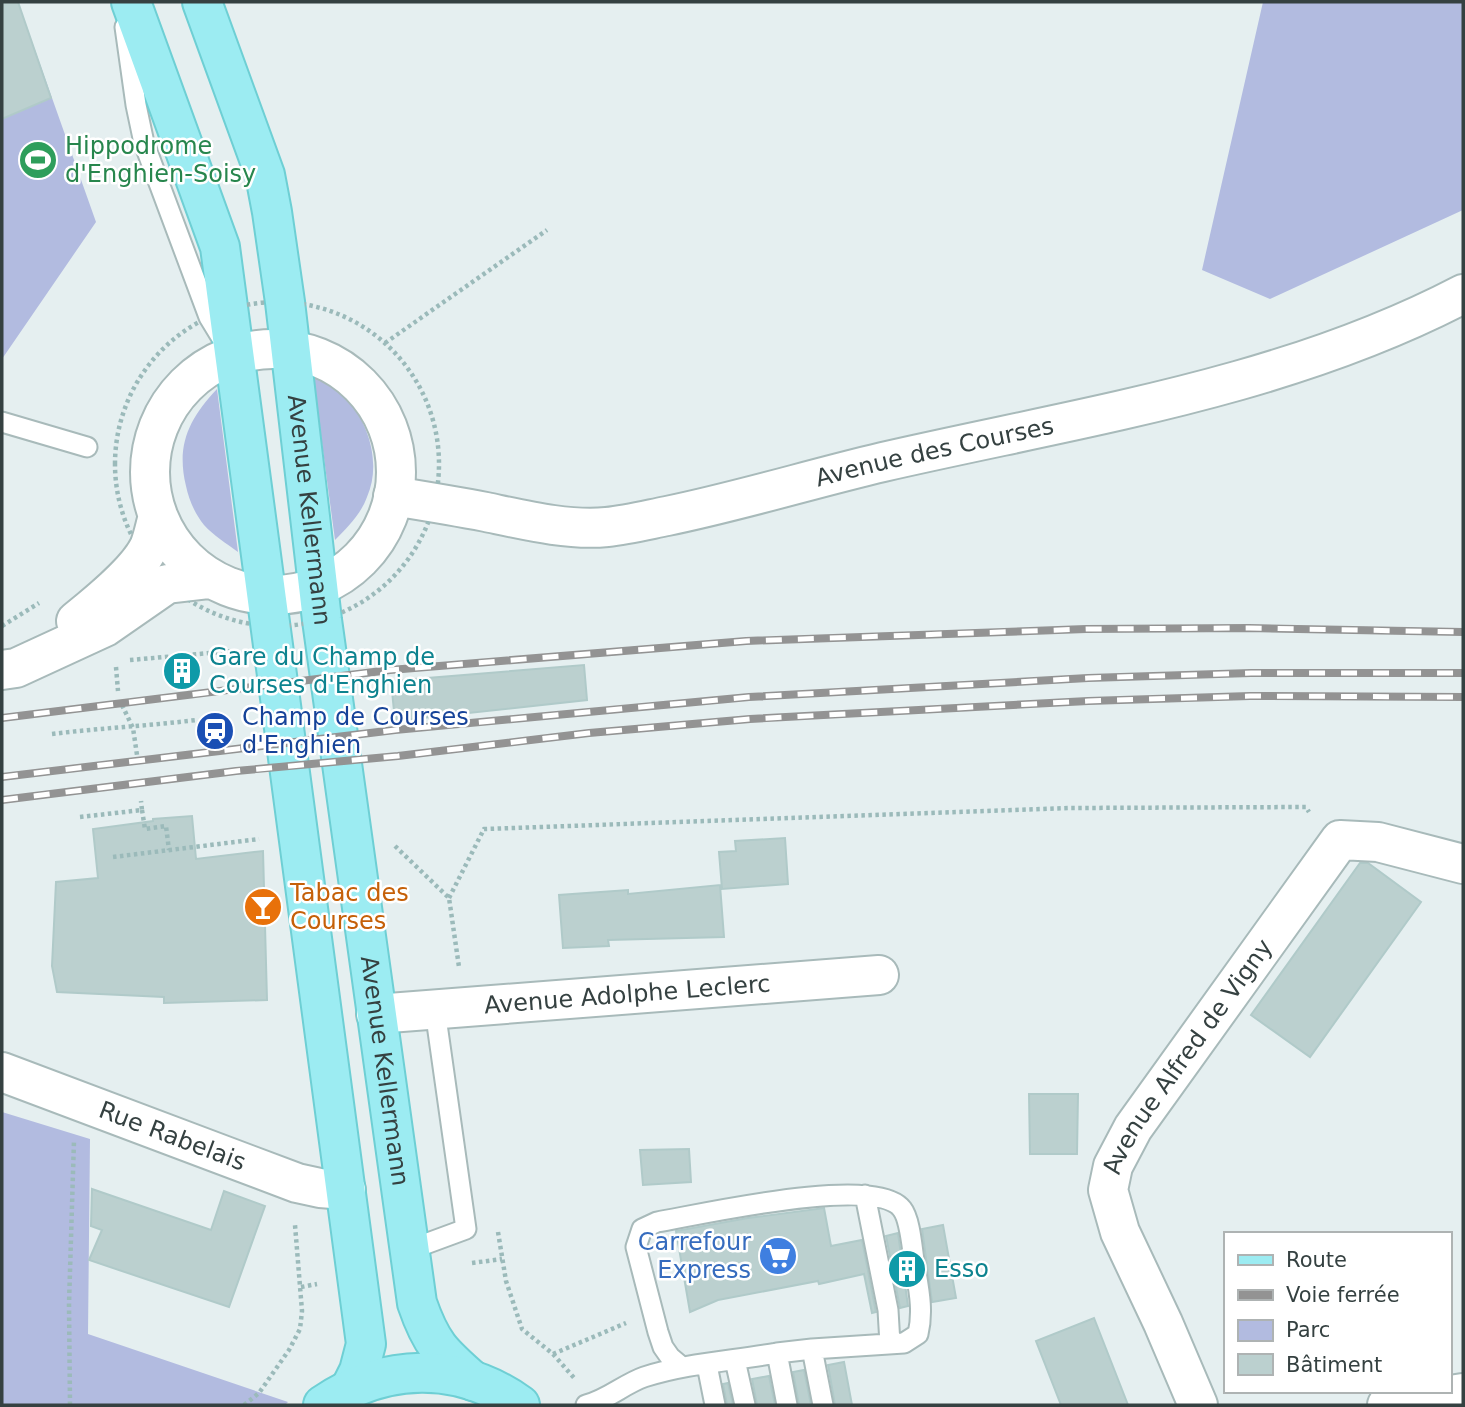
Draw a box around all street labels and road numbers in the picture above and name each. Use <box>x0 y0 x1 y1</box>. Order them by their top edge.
street label: Avenue Kellermann <box>282 393 337 627</box>
street label: Avenue des Courses <box>812 412 1056 492</box>
street label: Avenue Alfred de Vigny <box>1098 934 1278 1177</box>
street label: Avenue Kellermann <box>355 954 415 1188</box>
street label: Avenue Adolphe Leclerc <box>483 969 771 1020</box>
street label: Rue Rabelais <box>95 1096 250 1176</box>

